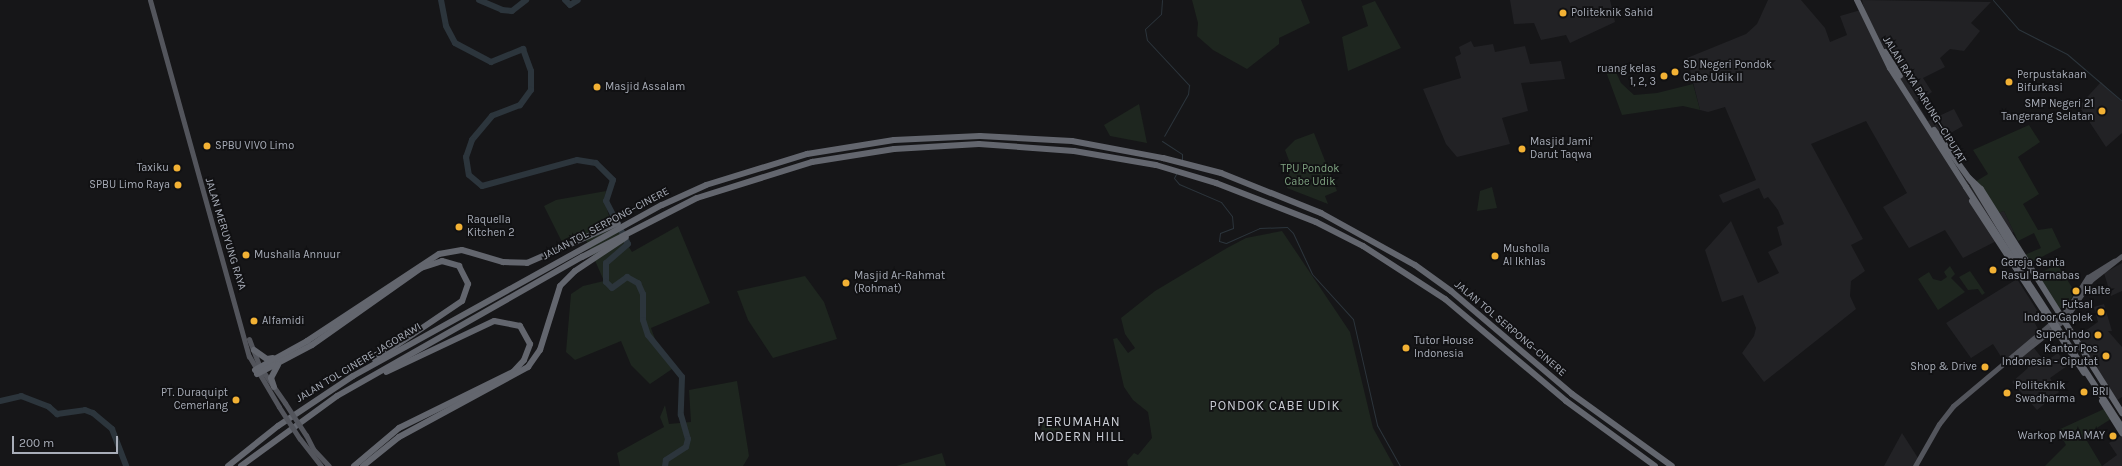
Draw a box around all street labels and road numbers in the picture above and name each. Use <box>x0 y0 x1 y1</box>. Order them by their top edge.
street label: JALAN RAYA PARUNG—CIPUTAT <box>1879 34 1969 166</box>
street label: JALAN MERUYUNG RAYA <box>202 176 248 292</box>
street label: JALAN TOL SERPONG–CINERE <box>540 185 672 263</box>
street label: JALAN TOL SERPONG–CINERE <box>1451 278 1569 380</box>
street label: JALAN TOL CINERE-JAGORAWI <box>294 320 424 406</box>

